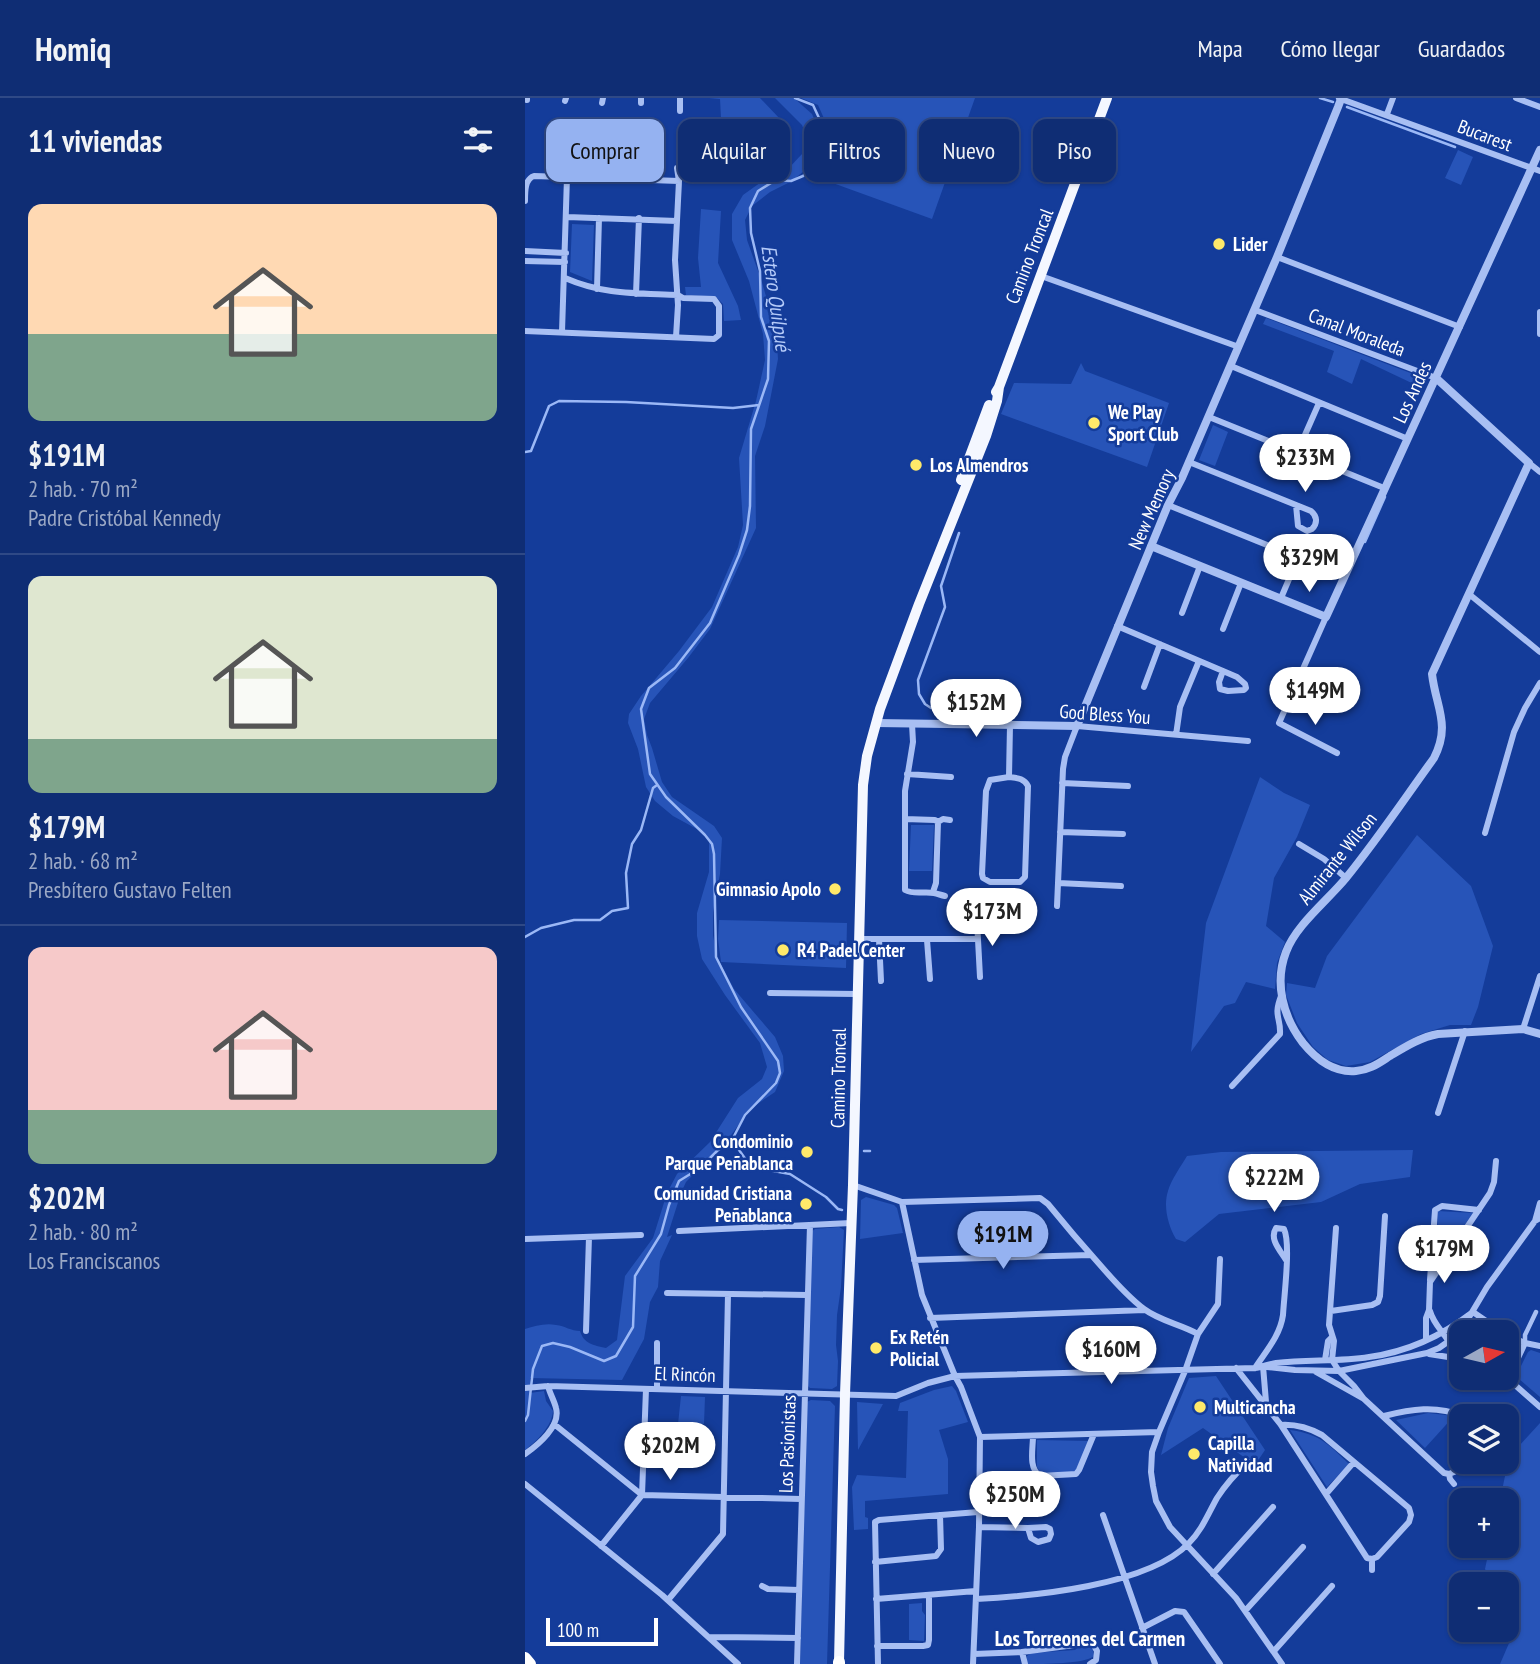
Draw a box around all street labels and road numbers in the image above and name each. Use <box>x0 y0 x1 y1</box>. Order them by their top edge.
street label: Bucarest <box>1454 114 1516 157</box>
street label: Camino Troncal <box>1000 204 1058 307</box>
street label: Canal Moraleda <box>1305 303 1409 361</box>
street label: Los Andes <box>1387 357 1437 427</box>
street label: New Memory <box>1123 464 1180 553</box>
street label: God Bless You <box>1059 699 1151 729</box>
street label: Almirante Wilson <box>1292 807 1382 909</box>
street label: Camino Troncal <box>825 1027 851 1128</box>
street label: El Rincón <box>654 1361 716 1387</box>
street label: Los Pasionistas <box>773 1394 801 1494</box>

